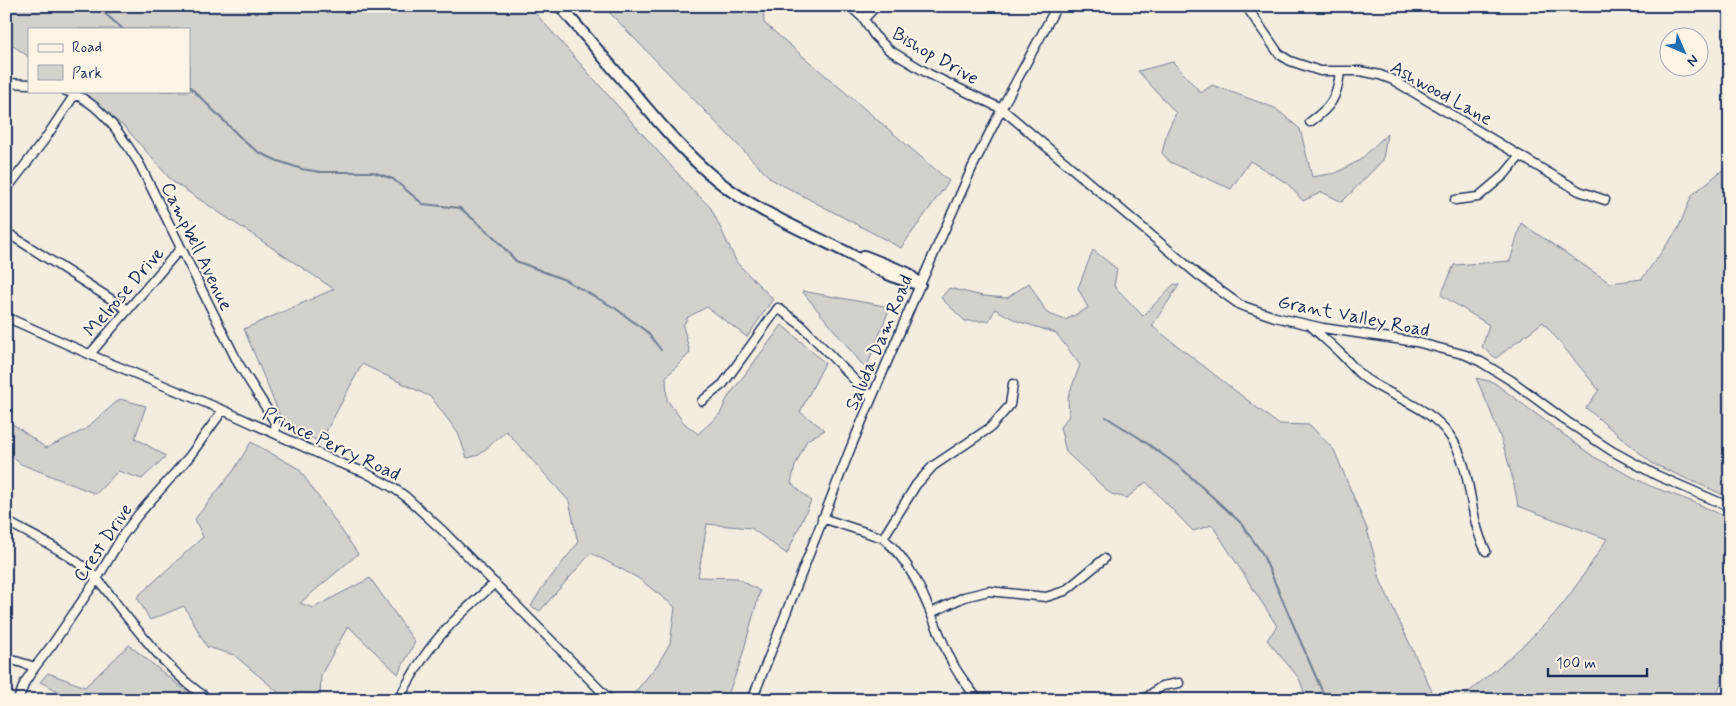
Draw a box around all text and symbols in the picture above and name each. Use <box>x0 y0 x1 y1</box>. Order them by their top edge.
street label: Bishop Drive <box>887 21 983 91</box>
legend <box>28 28 190 92</box>
north arrow <box>1658 28 1708 78</box>
text: Road <box>72 38 102 58</box>
text: N <box>1683 51 1702 70</box>
street label: Ashwood Lane <box>1386 55 1497 132</box>
text: Park <box>72 64 102 84</box>
street label: Campbell Avenue <box>155 178 239 315</box>
street label: Melrose Drive <box>78 242 170 342</box>
street label: Saluda Dam Road <box>840 271 919 414</box>
street label: Grant Valley Road <box>1276 290 1432 343</box>
street label: Prince Perry Road <box>258 401 404 487</box>
street label: Crest Drive <box>68 499 139 587</box>
scale bar <box>1548 646 1647 678</box>
text: 100 m <box>1556 654 1596 674</box>

